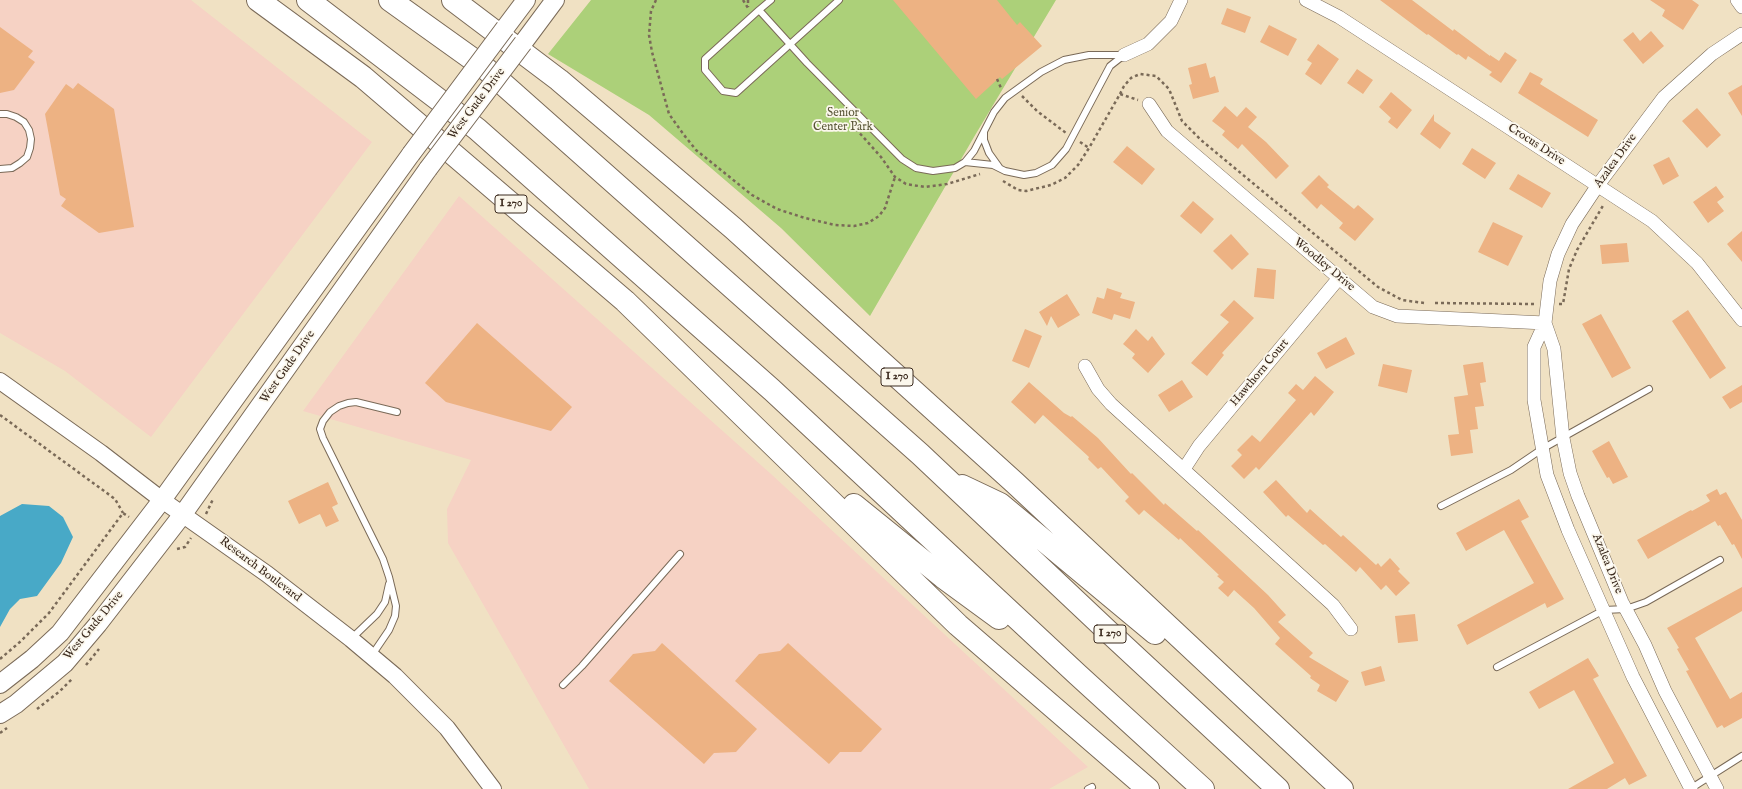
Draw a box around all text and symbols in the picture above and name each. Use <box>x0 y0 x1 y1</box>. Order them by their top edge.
street label: West Gude Drive <box>446 66 508 142</box>
park label: Senior Center Park <box>813 107 873 135</box>
street label: Crocus Drive <box>1505 121 1567 169</box>
street label: Azalea Drive <box>1592 131 1640 191</box>
road number: I 270 <box>495 195 527 213</box>
street label: Woodley Drive <box>1291 235 1357 295</box>
street label: West Gude Drive <box>258 328 318 406</box>
street label: Hawthorn Court <box>1228 336 1292 410</box>
road number: I 270 <box>881 368 913 386</box>
street label: Azalea Drive <box>1588 532 1626 596</box>
street label: Research Boulevard <box>216 535 304 605</box>
street label: West Gude Drive <box>61 589 127 663</box>
road number: I 270 <box>1094 625 1126 643</box>

